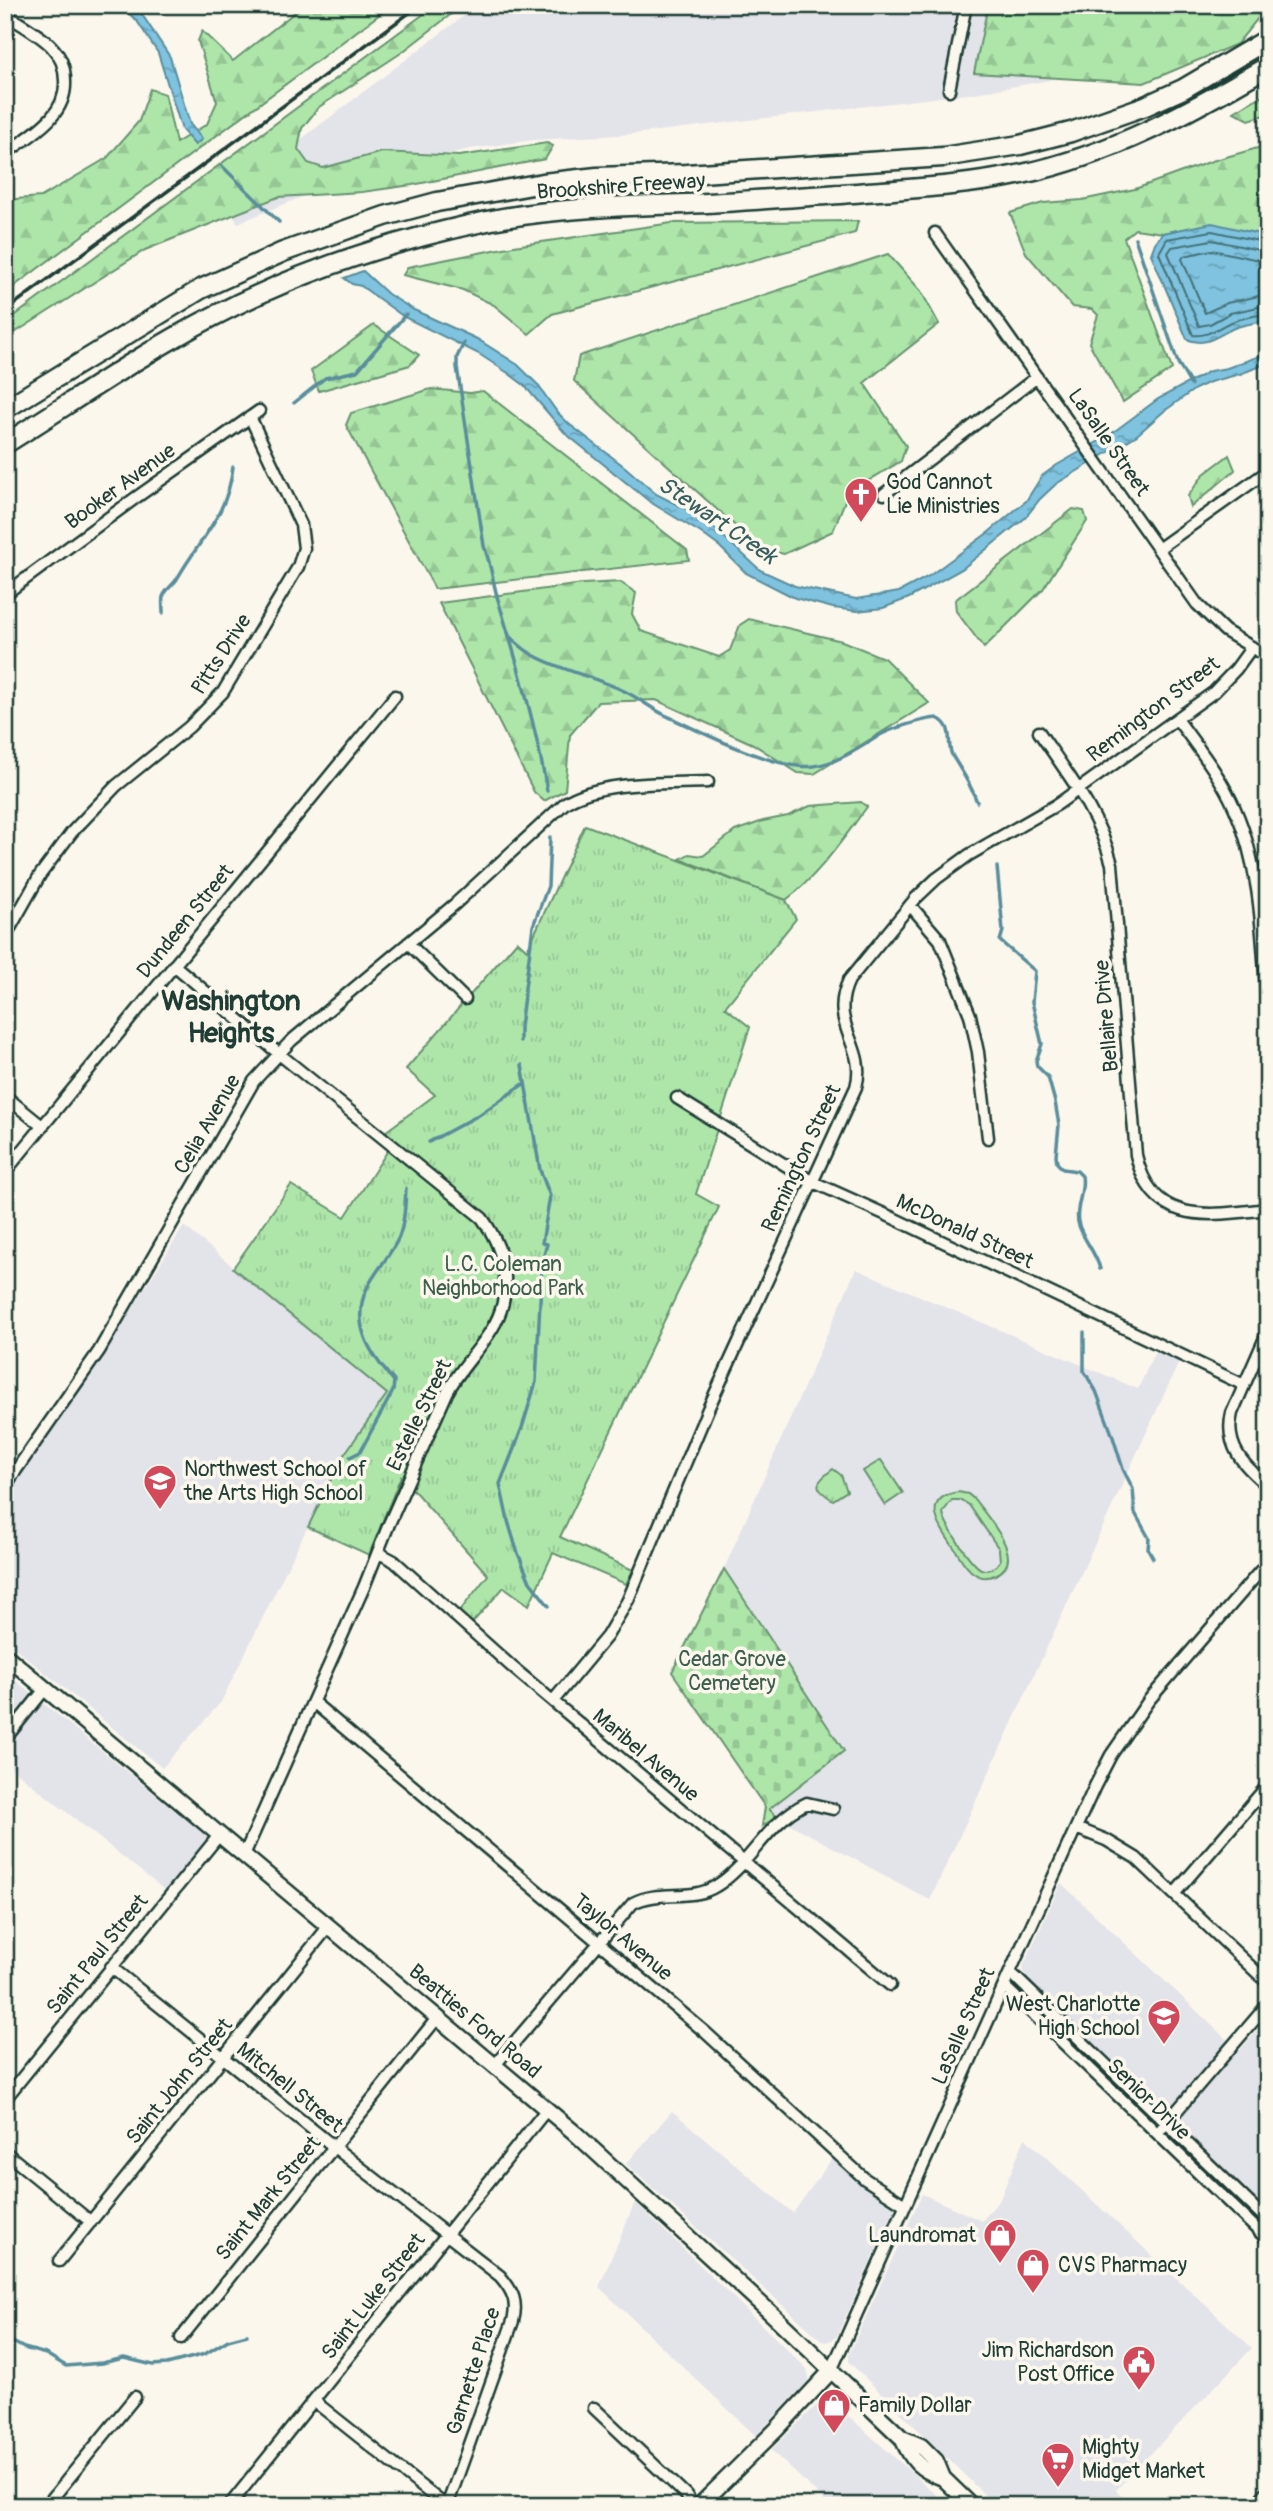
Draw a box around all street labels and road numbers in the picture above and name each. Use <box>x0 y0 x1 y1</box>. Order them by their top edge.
street label: Brookshire Freeway <box>536 167 706 206</box>
street label: LaSalle Street <box>1062 383 1156 502</box>
street label: Booker Avenue <box>60 437 181 536</box>
street label: Pitts Drive <box>185 608 258 700</box>
street label: Remington Street <box>1081 650 1226 768</box>
street label: Dundeen Street <box>131 858 240 984</box>
street label: Bellaire Drive <box>1088 958 1125 1073</box>
street label: Celia Avenue <box>168 1069 247 1179</box>
street label: Remington Street <box>755 1080 848 1236</box>
street label: McDonald Street <box>892 1188 1038 1275</box>
street label: Estelle Street <box>381 1354 458 1476</box>
street label: Maribel Avenue <box>587 1703 705 1808</box>
street label: Saint Paul Street <box>41 1888 155 2020</box>
street label: Taylor Avenue <box>567 1888 679 1987</box>
street label: Beatties Ford Road <box>403 1958 546 2085</box>
street label: LaSalle Street <box>926 1963 1002 2089</box>
street label: Saint John Street <box>120 2012 239 2150</box>
street label: Mitchell Street <box>231 2036 349 2139</box>
street label: Senior Drive <box>1101 2053 1197 2146</box>
street label: Saint Mark Street <box>210 2130 327 2266</box>
street label: Saint Luke Street <box>316 2227 432 2365</box>
street label: Garnette Place <box>440 2303 507 2438</box>

